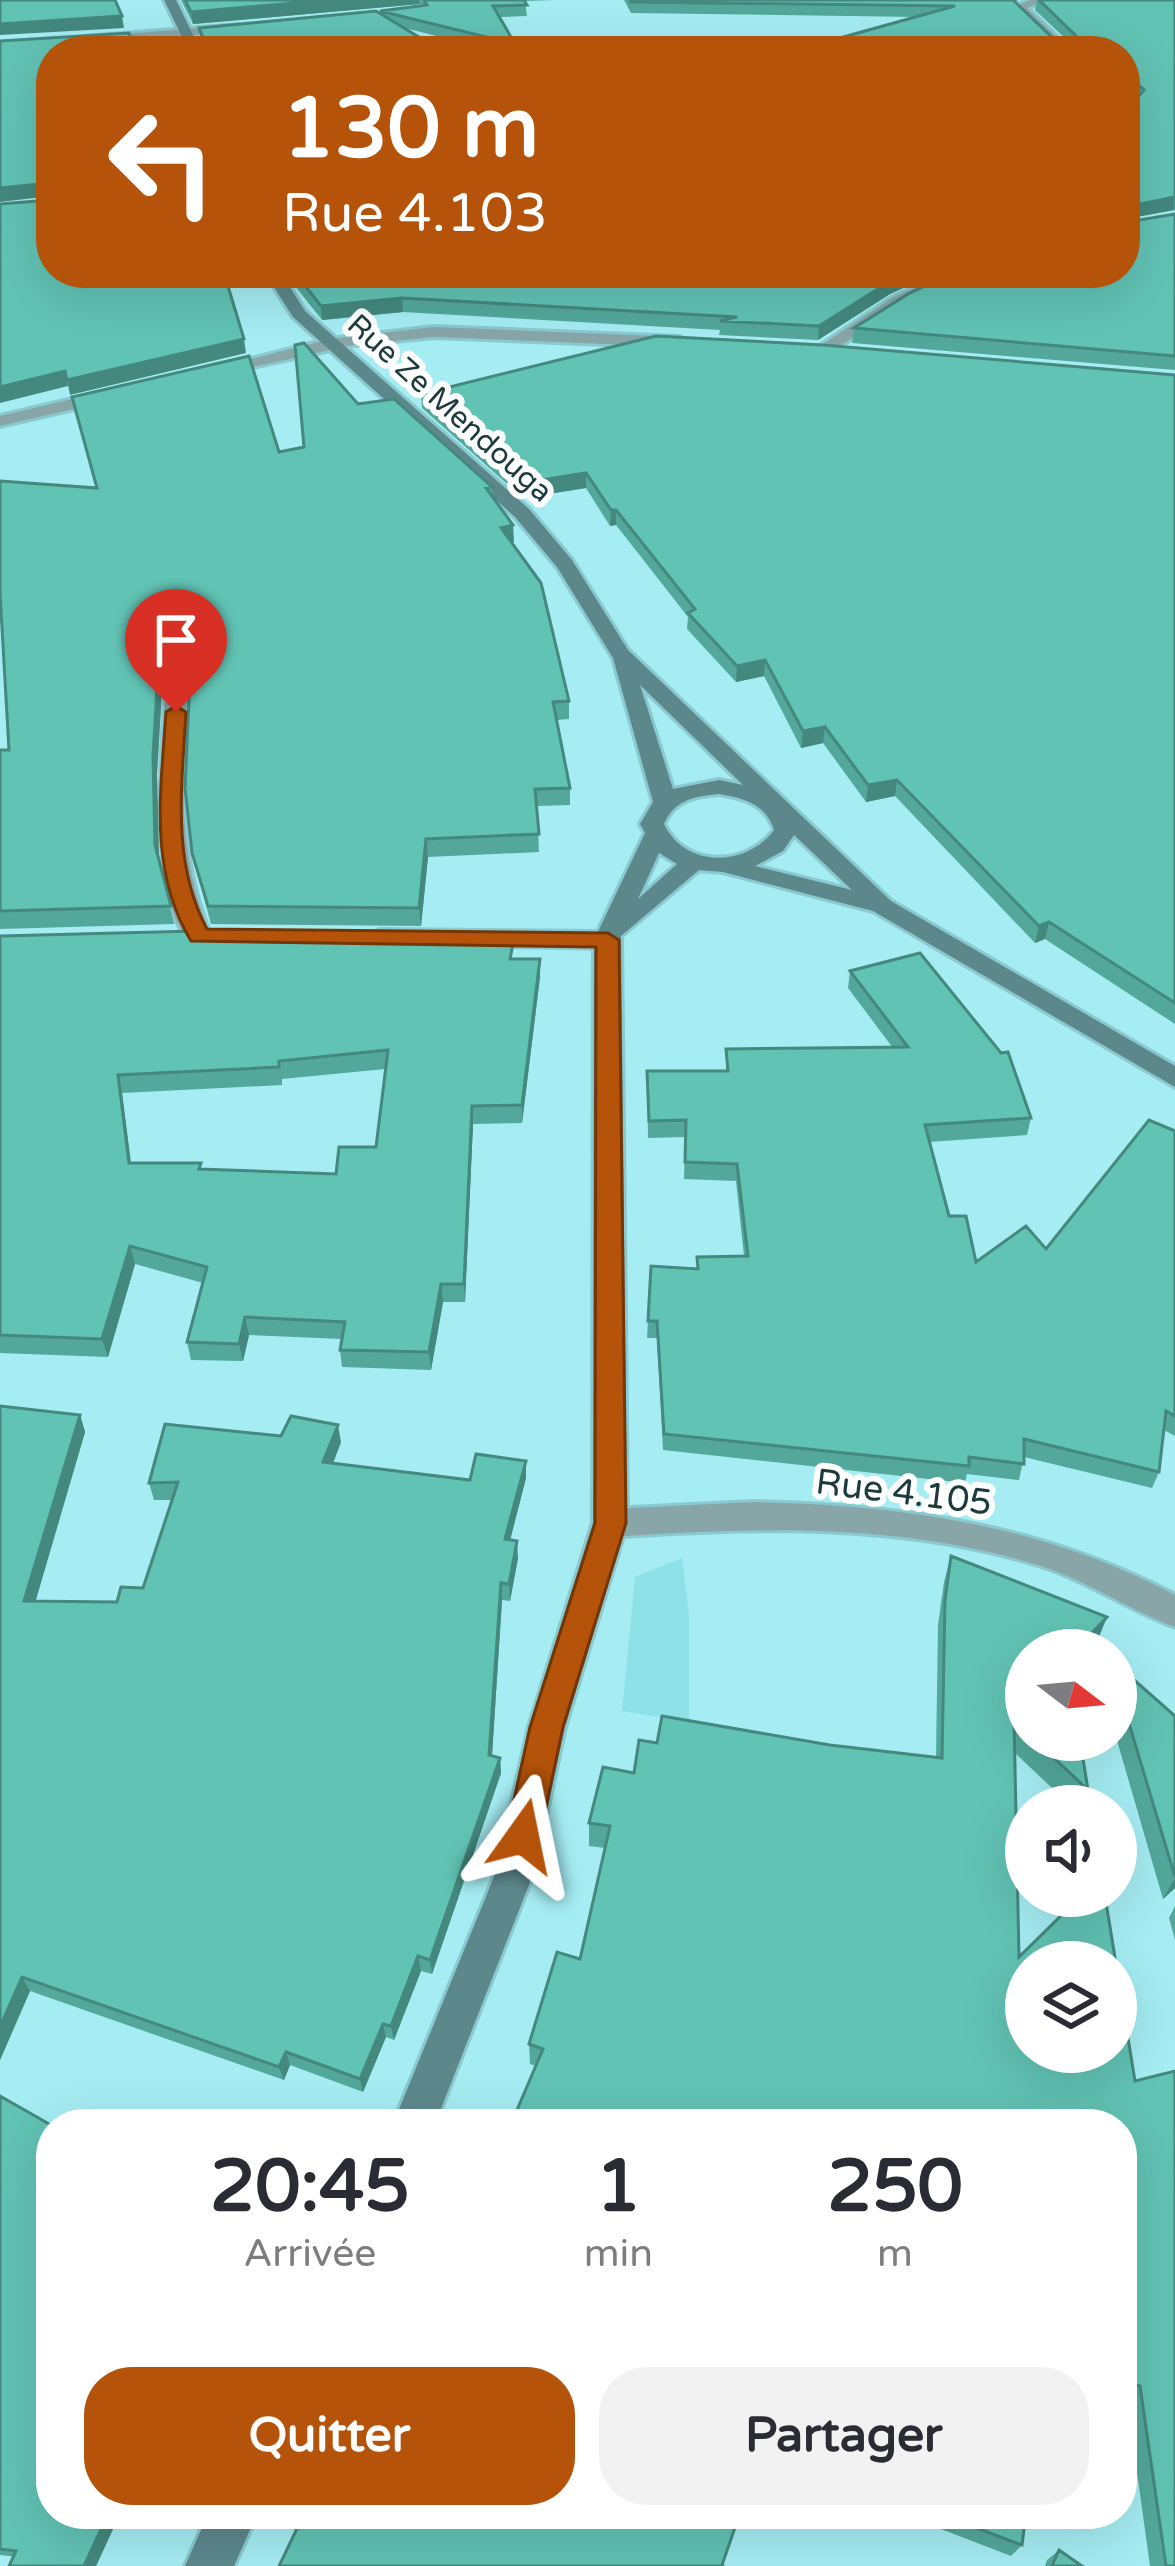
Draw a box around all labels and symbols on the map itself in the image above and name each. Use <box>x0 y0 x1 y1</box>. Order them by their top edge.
street label: Rue Ze Mendouga <box>339 307 560 510</box>
pin <box>125 589 227 712</box>
street label: Rue 4.105 <box>813 1460 994 1525</box>
north arrow <box>1005 1629 1137 1761</box>
position arrow <box>460 1773 586 1899</box>

